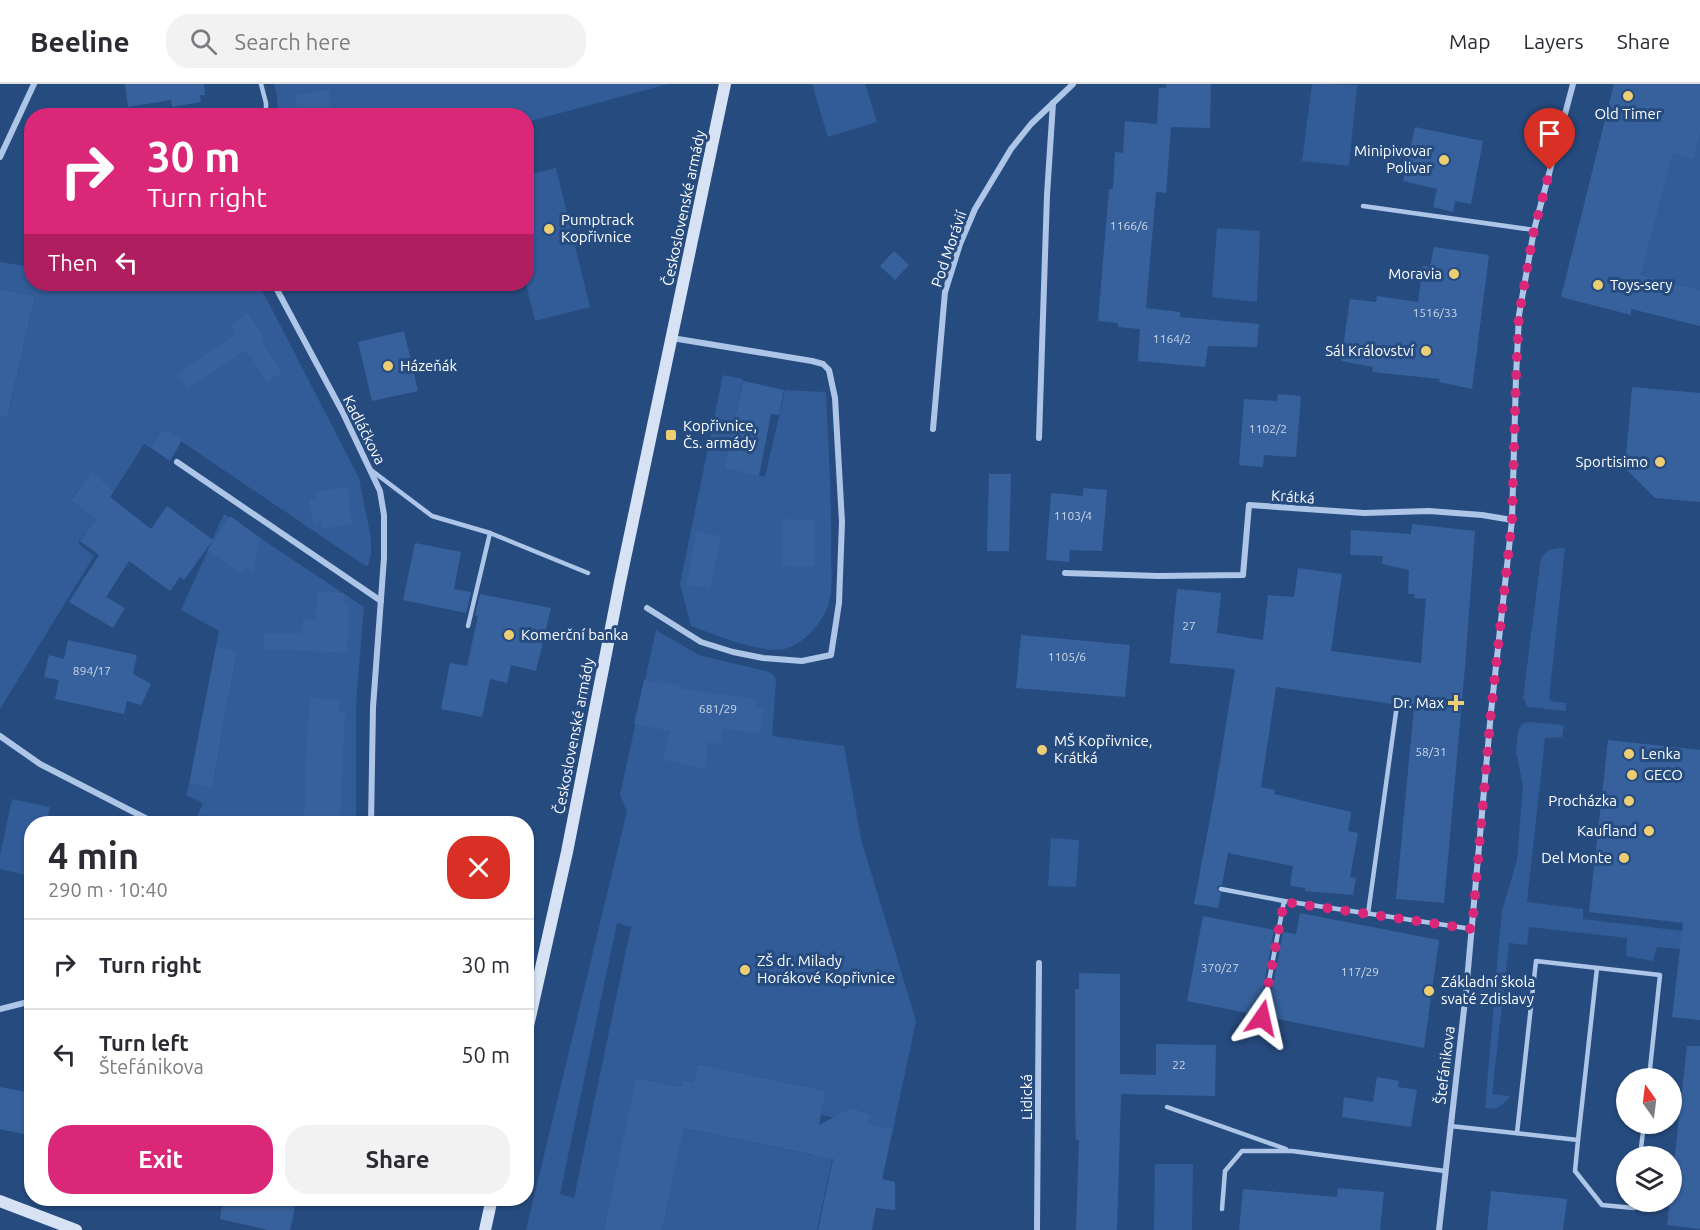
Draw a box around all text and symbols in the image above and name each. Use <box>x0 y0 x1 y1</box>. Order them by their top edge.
search box <box>166 14 586 68</box>
icon: search <box>187 25 220 58</box>
text: Beeline <box>30 26 130 57</box>
text: Search here <box>235 29 351 54</box>
text: Map <box>1449 29 1490 53</box>
text: Layers <box>1523 29 1584 53</box>
text: Share <box>1617 29 1670 53</box>
marker: Old Timer <box>1621 89 1635 103</box>
place label: Old Timer <box>1594 105 1662 122</box>
pin <box>1524 108 1575 170</box>
icon: arrive <box>1533 117 1566 150</box>
street label: Československé armády <box>659 128 708 287</box>
icon: right <box>48 132 126 210</box>
text: 30 m <box>147 133 241 180</box>
place label: Minipivovar Polivar <box>1354 142 1432 176</box>
marker: Minipivovar Polivar <box>1437 153 1451 167</box>
text: Turn right <box>147 182 267 212</box>
street label: Pod Morávií <box>928 208 970 289</box>
place label: Pumptrack Kopřivnice <box>561 211 635 245</box>
house number: 1166/6 <box>1110 219 1148 232</box>
marker: Pumptrack Kopřivnice <box>542 222 556 236</box>
icon: left <box>110 246 143 279</box>
text: Then <box>48 250 98 275</box>
place label: Moravia <box>1388 265 1442 282</box>
marker: Moravia <box>1447 267 1461 281</box>
place label: Toys-sery <box>1610 276 1672 293</box>
marker: Toys-sery <box>1591 278 1605 292</box>
house number: 1516/33 <box>1412 306 1458 319</box>
house number: 1164/2 <box>1153 332 1191 345</box>
place label: Sál Království <box>1325 342 1414 359</box>
marker: Sál Království <box>1419 344 1433 358</box>
place label: Házeňák <box>400 357 457 374</box>
marker: Házeňák <box>381 359 395 373</box>
street label: Kadláčkova <box>340 392 389 467</box>
place label: Kopřivnice, Čs. armády <box>683 417 757 451</box>
house number: 1102/2 <box>1249 422 1287 435</box>
marker: Kopřivnice, Čs. armády <box>664 428 678 442</box>
place label: Sportisimo <box>1575 453 1648 470</box>
marker: Sportisimo <box>1653 455 1667 469</box>
street label: Krátká <box>1271 486 1315 507</box>
house number: 1103/4 <box>1054 509 1092 522</box>
house number: 27 <box>1182 619 1196 632</box>
place label: Komerční banka <box>521 626 629 643</box>
marker: Komerční banka <box>502 628 516 642</box>
house number: 1105/6 <box>1048 650 1086 663</box>
street label: Československé armády <box>550 656 597 816</box>
house number: 894/17 <box>73 664 111 677</box>
place label: Dr. Max <box>1393 694 1444 711</box>
marker: Dr. Max <box>1449 696 1463 710</box>
house number: 681/29 <box>699 702 737 715</box>
place label: MŠ Kopřivnice, Krátká <box>1054 732 1153 766</box>
marker: MŠ Kopřivnice, Krátká <box>1035 743 1049 757</box>
house number: 58/31 <box>1415 745 1447 758</box>
place label: Lenka <box>1641 745 1681 762</box>
marker: Lenka <box>1622 747 1636 761</box>
place label: GECO <box>1644 766 1683 783</box>
marker: GECO <box>1625 768 1639 782</box>
place label: Procházka <box>1548 792 1617 809</box>
marker: Procházka <box>1622 794 1636 808</box>
place label: Kaufland <box>1577 822 1637 839</box>
marker: Kaufland <box>1642 824 1656 838</box>
text: 4 min <box>48 835 139 876</box>
button: close <box>447 836 510 899</box>
place label: Del Monte <box>1541 849 1612 866</box>
marker: Del Monte <box>1617 851 1631 865</box>
text: 290 m · 10:40 <box>48 878 168 901</box>
icon: right <box>48 948 81 981</box>
text: Turn right <box>99 952 201 977</box>
text: 30 m <box>461 952 510 977</box>
place label: ZŠ dr. Milady Horákové Kopřivnice <box>757 952 895 986</box>
house number: 370/27 <box>1201 961 1239 974</box>
marker: ZŠ dr. Milady Horákové Kopřivnice <box>738 963 752 977</box>
house number: 117/29 <box>1341 965 1379 978</box>
place label: Základní škola svaté Zdislavy <box>1441 973 1535 1007</box>
marker: Základní škola svaté Zdislavy <box>1422 984 1436 998</box>
position arrow <box>1230 986 1294 1050</box>
street label: Štefánikova <box>1431 1025 1458 1105</box>
text: Turn left <box>99 1030 189 1055</box>
icon: left <box>48 1038 81 1071</box>
text: 50 m <box>461 1042 510 1067</box>
text: Štefánikova <box>99 1055 204 1078</box>
house number: 22 <box>1172 1058 1186 1071</box>
north arrow <box>1616 1068 1682 1134</box>
map controls <box>1616 1068 1682 1212</box>
street label: Lidická <box>1018 1074 1035 1120</box>
button: Exit <box>48 1125 273 1194</box>
button: Share <box>285 1125 510 1194</box>
button: layers <box>1616 1146 1682 1212</box>

